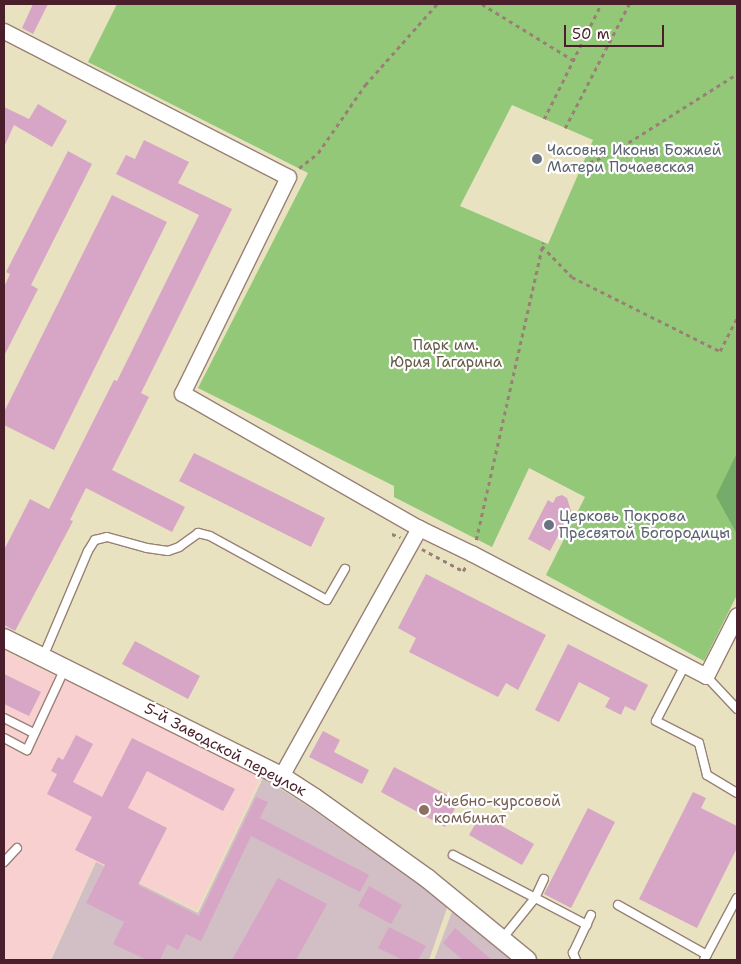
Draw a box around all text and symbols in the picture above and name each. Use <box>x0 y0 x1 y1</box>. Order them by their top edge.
scale bar <box>566 15 666 47</box>
text: 50 m <box>572 24 610 44</box>
place label: Часовня Иконы Божией Матери Почаевская <box>547 141 722 176</box>
marker: Часовня Иконы Божией Матери Почаевская <box>531 153 543 165</box>
park label: Парк им. Юрия Гагарина <box>390 336 502 371</box>
place label: Церковь Покрова Пресвятой Богородицы <box>559 507 730 542</box>
marker: Церковь Покрова Пресвятой Богородицы <box>543 519 555 531</box>
street label: 5-й Заводской переулок <box>141 700 309 800</box>
place label: Учебно-курсовой комбинат <box>434 792 561 827</box>
marker: Учебно-курсовой комбинат <box>418 804 430 816</box>

